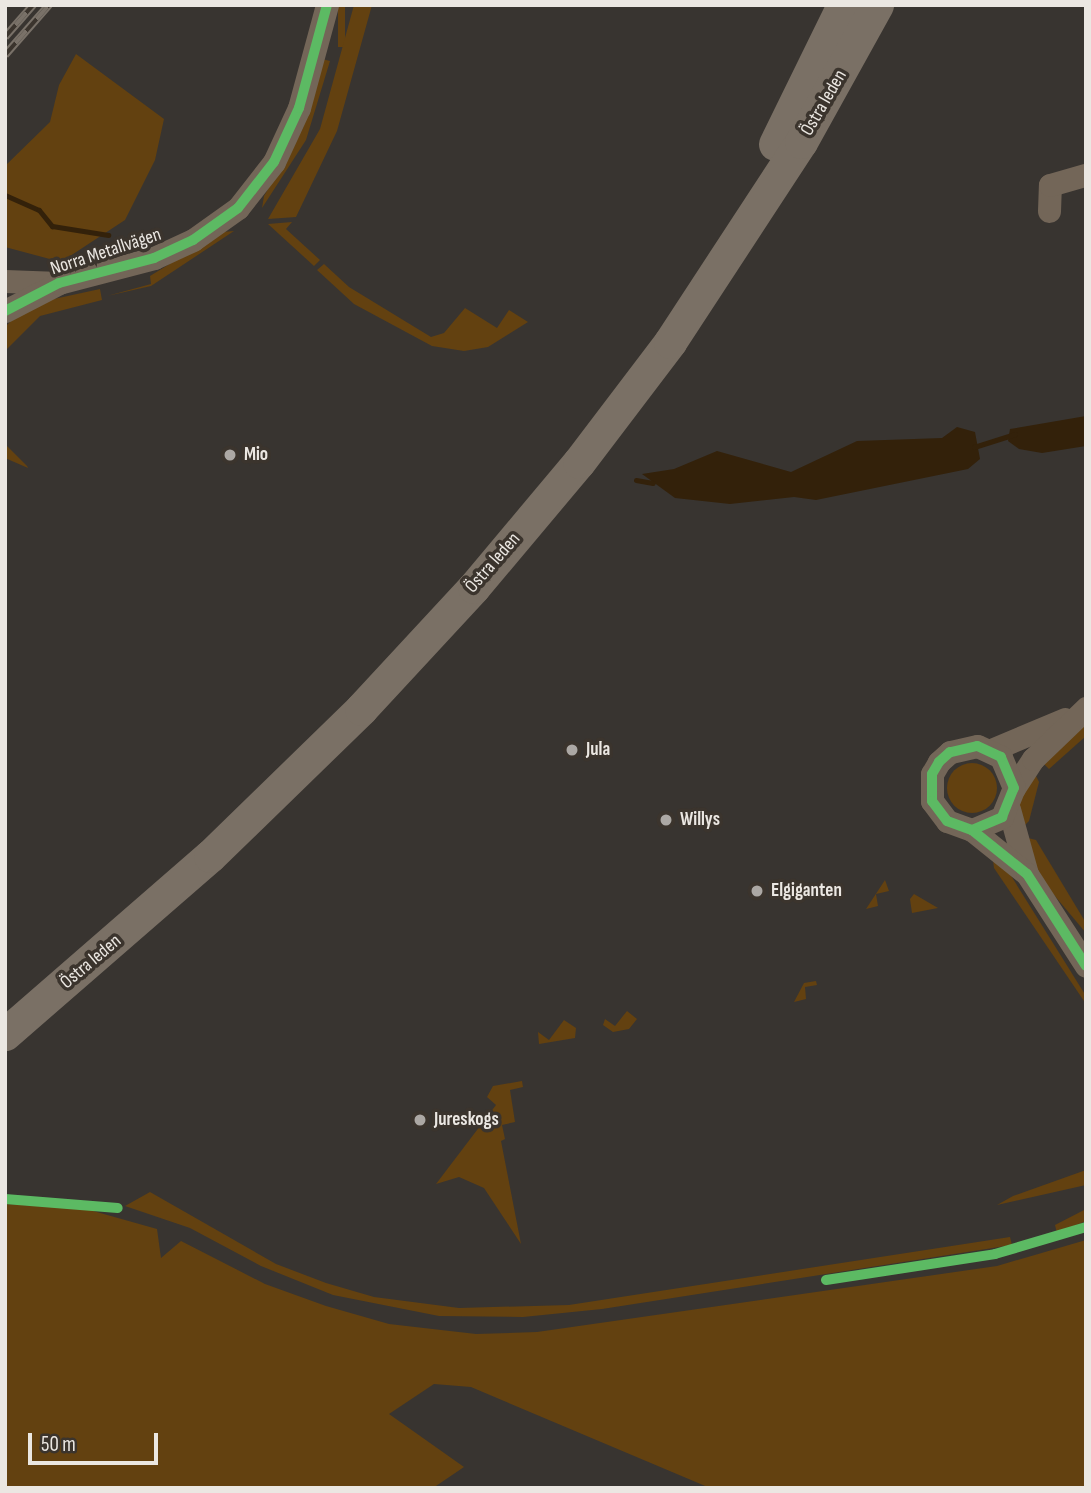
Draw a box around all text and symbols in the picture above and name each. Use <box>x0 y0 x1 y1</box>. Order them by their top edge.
street label: Östra leden <box>796 66 852 140</box>
street label: Norra Metallvägen <box>48 223 164 281</box>
place label: Mio <box>244 444 268 466</box>
marker: Mio <box>222 447 238 463</box>
street label: Östra leden <box>461 528 525 598</box>
place label: Jula <box>586 739 610 761</box>
marker: Jula <box>564 742 580 758</box>
place label: Willys <box>680 809 720 831</box>
marker: Willys <box>658 812 674 828</box>
place label: Elgiganten <box>771 880 842 902</box>
marker: Elgiganten <box>749 883 765 899</box>
street label: Östra leden <box>56 930 126 994</box>
place label: Jureskogs <box>434 1109 499 1131</box>
marker: Jureskogs <box>412 1112 428 1128</box>
scale bar <box>32 1420 161 1464</box>
text: 50 m <box>41 1432 76 1457</box>

